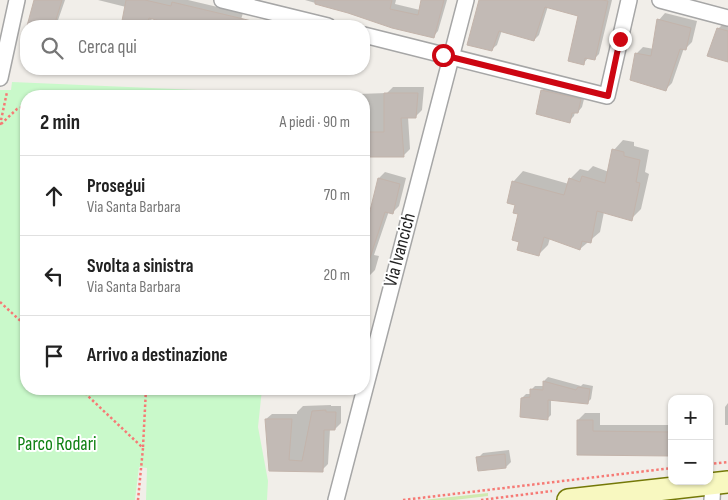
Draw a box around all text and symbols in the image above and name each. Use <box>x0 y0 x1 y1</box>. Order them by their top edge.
search box <box>20 20 370 75</box>
route end <box>609 28 632 51</box>
icon: search <box>38 34 66 62</box>
text: Cerca qui <box>78 36 137 59</box>
route start <box>432 44 455 67</box>
text: 2 min <box>40 110 80 135</box>
text: A piedi · 90 m <box>280 113 350 132</box>
text: Prosegui <box>87 175 145 198</box>
icon: ahead <box>40 182 68 210</box>
text: 70 m <box>324 186 350 205</box>
text: Via Santa Barbara <box>87 198 181 217</box>
street label: Via Ivancich <box>379 210 421 290</box>
text: Svolta a sinistra <box>87 255 194 278</box>
icon: left <box>40 262 68 290</box>
text: 20 m <box>323 266 350 285</box>
text: Via Santa Barbara <box>87 278 181 297</box>
icon: arrive <box>40 342 68 370</box>
text: Arrivo a destinazione <box>87 344 228 367</box>
map controls <box>668 395 713 485</box>
button: + <box>668 395 713 440</box>
park label: Parco Rodari <box>17 433 97 456</box>
button: − <box>668 440 713 485</box>

